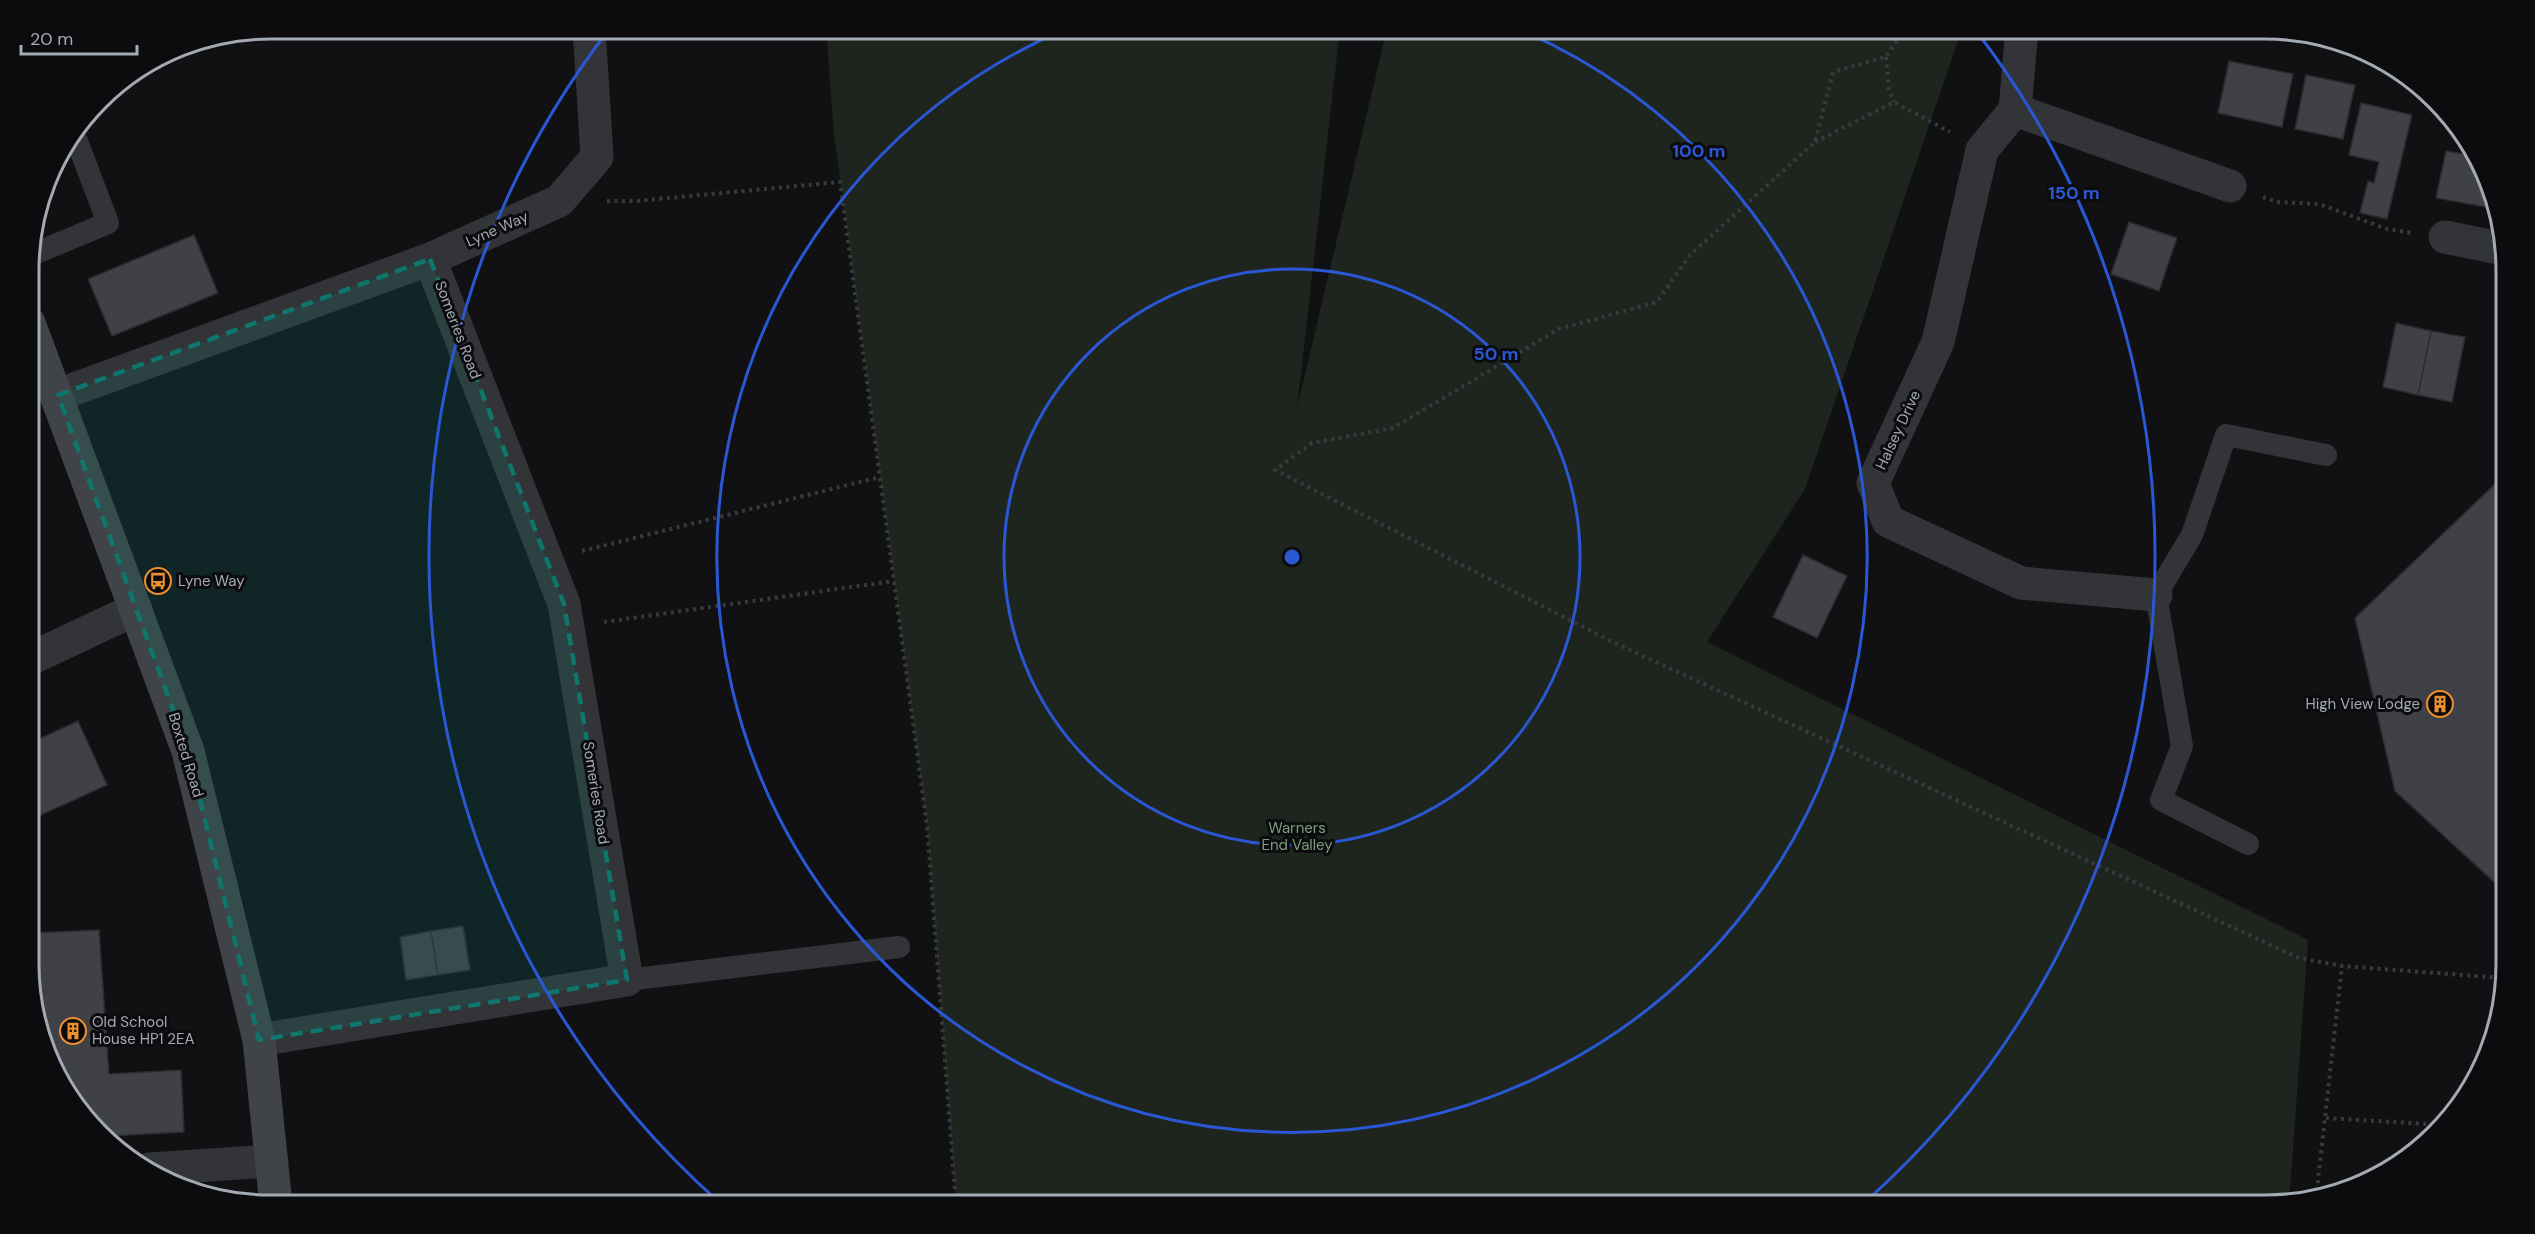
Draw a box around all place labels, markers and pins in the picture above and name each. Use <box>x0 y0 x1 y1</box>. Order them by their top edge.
centre of rings <box>1282 547 1302 567</box>
bus stop icon: Lyne Way <box>143 566 173 596</box>
place label: Lyne Way <box>178 571 245 591</box>
building icon: High View Lodge <box>2425 689 2455 719</box>
place label: High View Lodge <box>2305 694 2420 714</box>
place label: Old School House HP1 2EA <box>92 1012 194 1049</box>
building icon: Old School House HP1 2EA <box>58 1016 88 1046</box>

